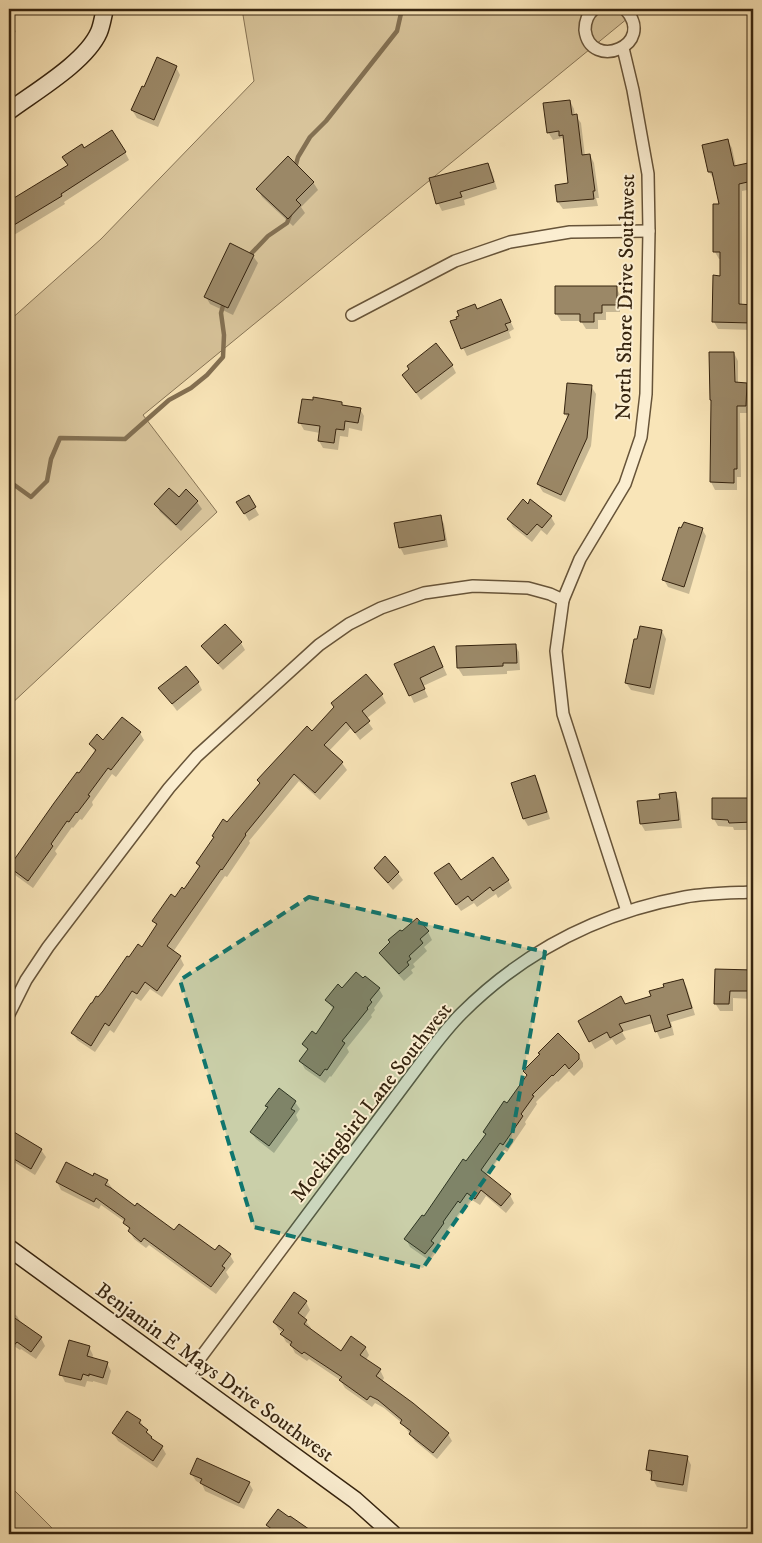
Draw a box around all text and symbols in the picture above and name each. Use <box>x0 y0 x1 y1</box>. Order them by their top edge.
street label: North Shore Drive Southwest <box>611 173 641 420</box>
street label: Mockingbird Lane Southwest <box>286 997 458 1208</box>
street label: Benjamin E Mays Drive Southwest <box>90 1277 339 1468</box>

